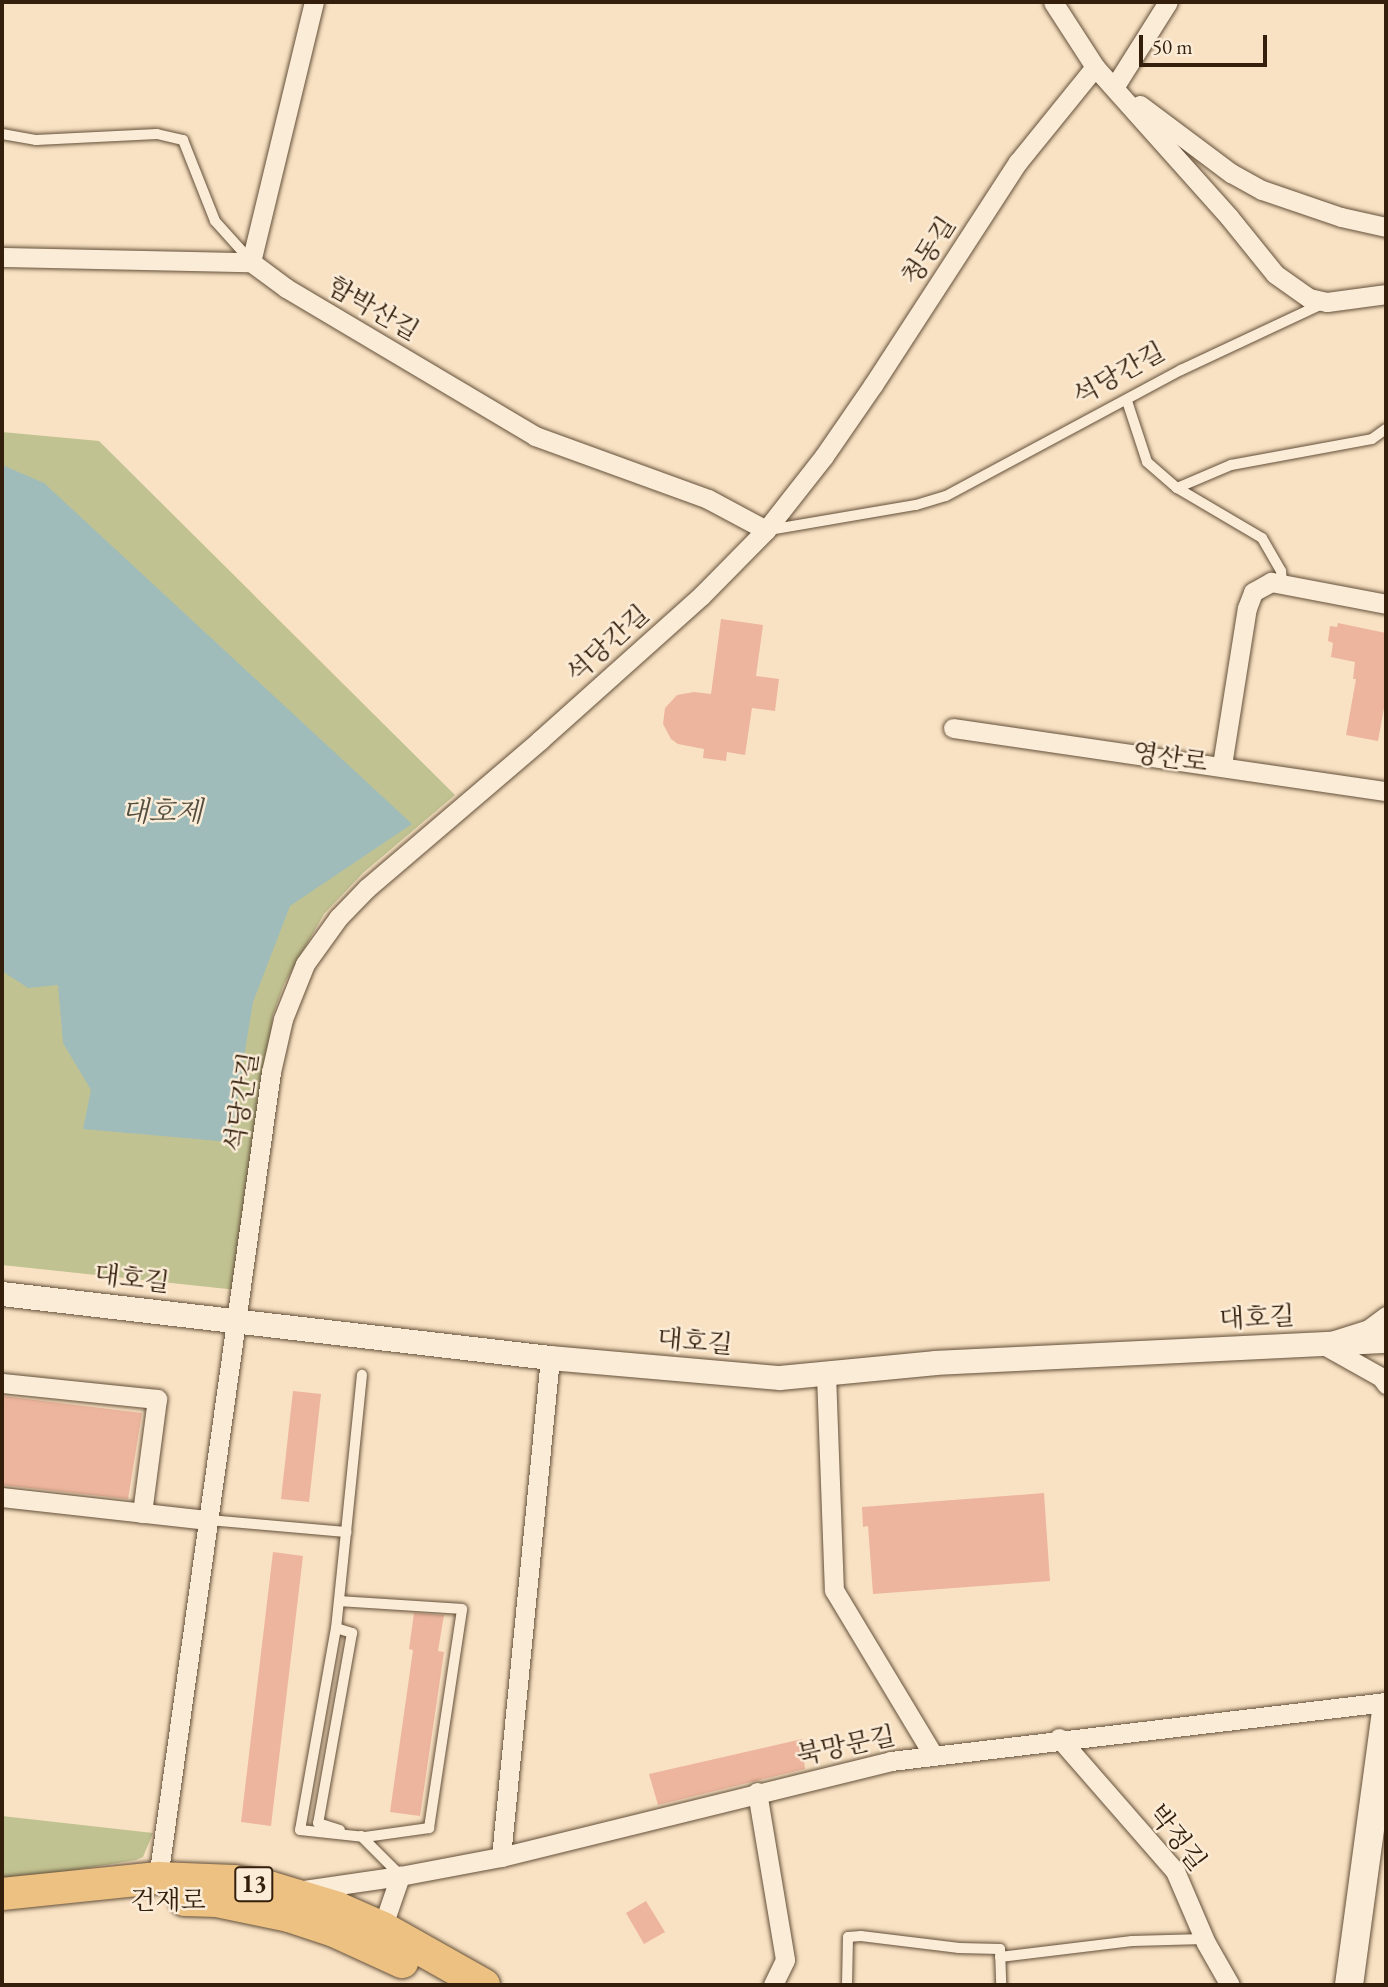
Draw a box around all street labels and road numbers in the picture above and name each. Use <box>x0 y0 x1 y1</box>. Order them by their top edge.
street label: 청동길 <box>895 211 963 291</box>
street label: 함박산길 <box>322 270 424 348</box>
street label: 석당간길 <box>1068 336 1170 412</box>
street label: 석당간길 <box>560 599 656 689</box>
street label: 영산로 <box>1131 737 1209 779</box>
street label: 석당간길 <box>219 1050 265 1154</box>
street label: 대호길 <box>93 1259 171 1299</box>
street label: 대호길 <box>1219 1300 1295 1336</box>
street label: 대호길 <box>656 1323 734 1361</box>
street label: 북망문길 <box>794 1720 898 1772</box>
street label: 박정길 <box>1142 1799 1212 1877</box>
road number: 13 <box>233 1864 275 1905</box>
street label: 건재로 <box>130 1885 206 1917</box>

